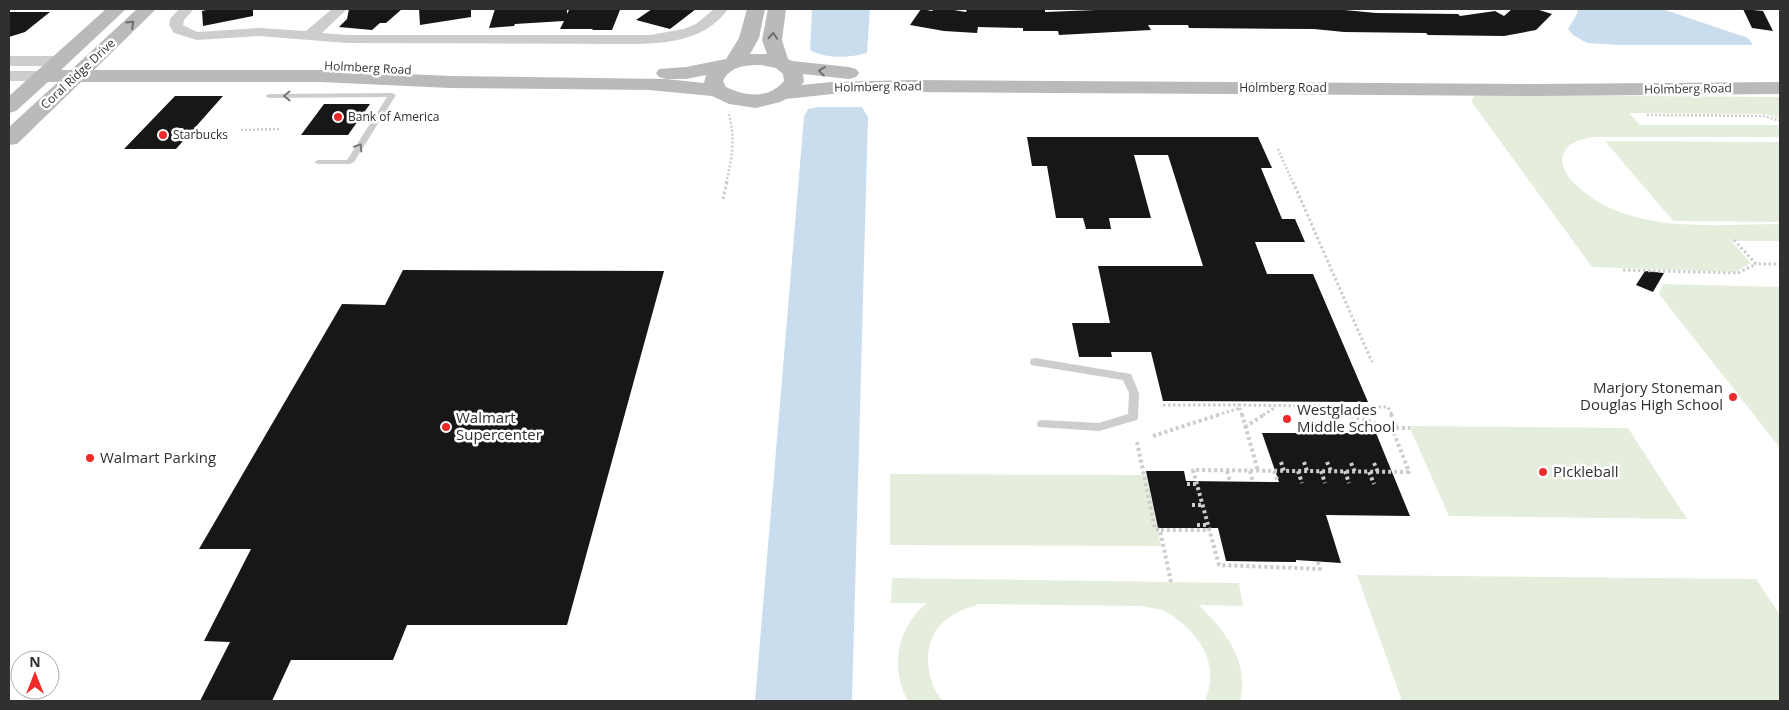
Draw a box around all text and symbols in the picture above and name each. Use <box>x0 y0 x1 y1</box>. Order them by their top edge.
one-way arrow <box>126 21 135 30</box>
one-way arrow <box>768 31 779 39</box>
street label: Coral Ridge Drive <box>37 35 119 113</box>
street label: Holmberg Road <box>324 57 412 78</box>
one-way arrow <box>817 67 826 77</box>
street label: Holmberg Road <box>834 77 922 96</box>
street label: Holmberg Road <box>1239 79 1327 96</box>
street label: Holmberg Road <box>1644 79 1732 98</box>
one-way arrow <box>283 91 291 101</box>
place label: Bank of America <box>348 108 439 125</box>
marker: Bank of America <box>332 111 344 123</box>
place label: Starbucks <box>173 126 228 143</box>
marker: Starbucks <box>157 129 169 141</box>
one-way arrow <box>353 144 362 153</box>
place label: Marjory Stoneman Douglas High School <box>1580 377 1723 414</box>
marker: Marjory Stoneman Douglas High School <box>1727 391 1739 403</box>
place label: Westglades Middle School <box>1297 399 1395 436</box>
place label: Walmart Supercenter <box>456 407 542 444</box>
marker: Westglades Middle School <box>1281 413 1293 425</box>
marker: Walmart Supercenter <box>440 421 452 433</box>
place label: Walmart Parking <box>100 447 216 467</box>
marker: Walmart Parking <box>84 452 96 464</box>
place label: PIckleball <box>1553 461 1619 481</box>
marker: PIckleball <box>1537 466 1549 478</box>
north arrow <box>10 650 60 700</box>
text: N <box>29 652 41 671</box>

